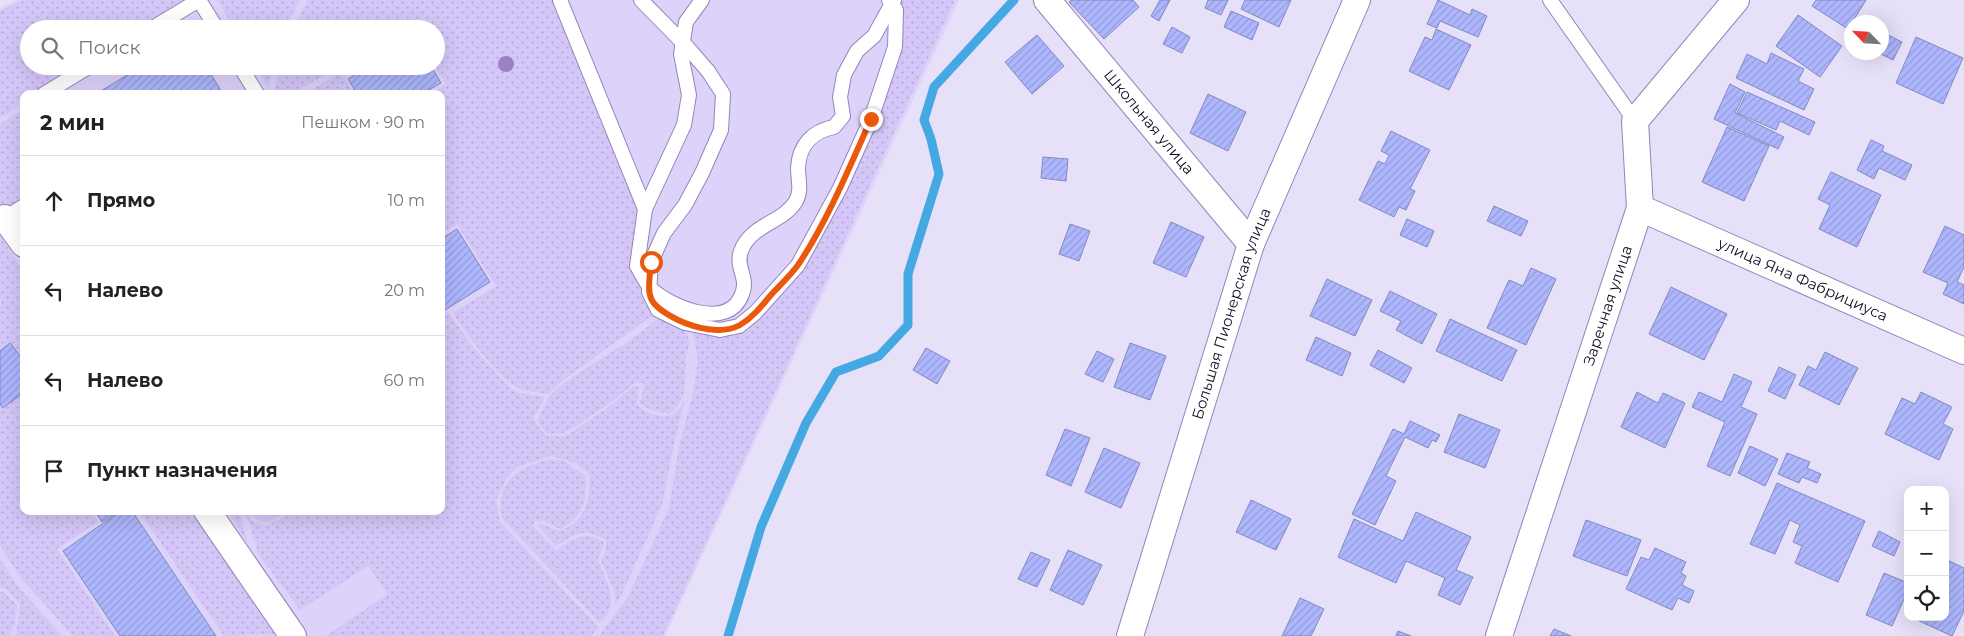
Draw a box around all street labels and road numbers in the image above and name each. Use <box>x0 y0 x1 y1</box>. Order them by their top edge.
street label: Школьная улица <box>1100 65 1199 178</box>
street label: Большая Пионерская улица <box>1187 205 1275 422</box>
street label: улица Яна Фабрициуса <box>1714 233 1891 325</box>
street label: Заречная улица <box>1579 243 1636 368</box>

